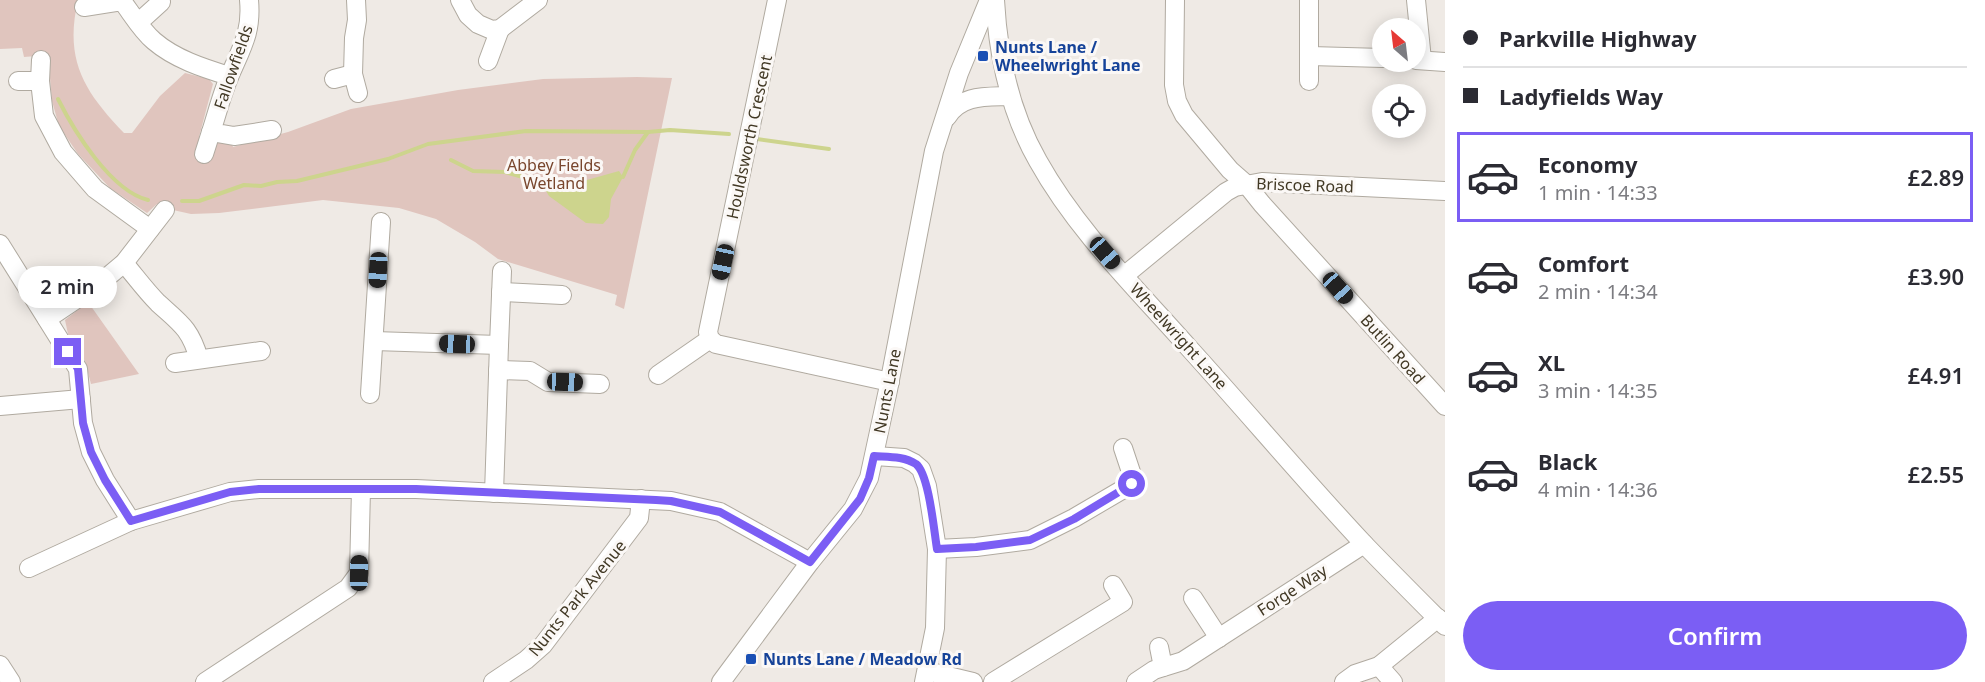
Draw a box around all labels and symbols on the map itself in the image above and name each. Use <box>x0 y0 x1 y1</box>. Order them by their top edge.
north arrow <box>1372 18 1426 72</box>
street label: Fallowfields <box>208 22 258 112</box>
place label: Nunts Lane / Wheelwright Lane <box>995 36 1140 76</box>
marker: Nunts Lane / Wheelwright Lane <box>976 49 990 63</box>
street label: Houldsworth Crescent <box>721 53 777 221</box>
park label: Abbey Fields Wetland <box>507 154 601 194</box>
street label: Briscoe Road <box>1256 172 1354 198</box>
car <box>1086 234 1124 272</box>
car <box>710 243 736 281</box>
car <box>368 252 388 288</box>
callout: 2 min <box>19 265 118 307</box>
car <box>1319 269 1357 307</box>
street label: Wheelwright Lane <box>1125 278 1233 394</box>
street label: Butlin Road <box>1356 309 1430 389</box>
car <box>439 334 475 354</box>
route end <box>54 338 81 365</box>
street label: Nunts Lane <box>868 347 906 435</box>
car <box>547 372 583 392</box>
route start <box>1118 470 1145 497</box>
street label: Nunts Park Avenue <box>523 535 631 661</box>
car <box>350 555 368 591</box>
street label: Forge Way <box>1253 559 1332 621</box>
place label: Nunts Lane / Meadow Rd <box>763 648 962 670</box>
marker: Nunts Lane / Meadow Rd <box>744 652 758 666</box>

